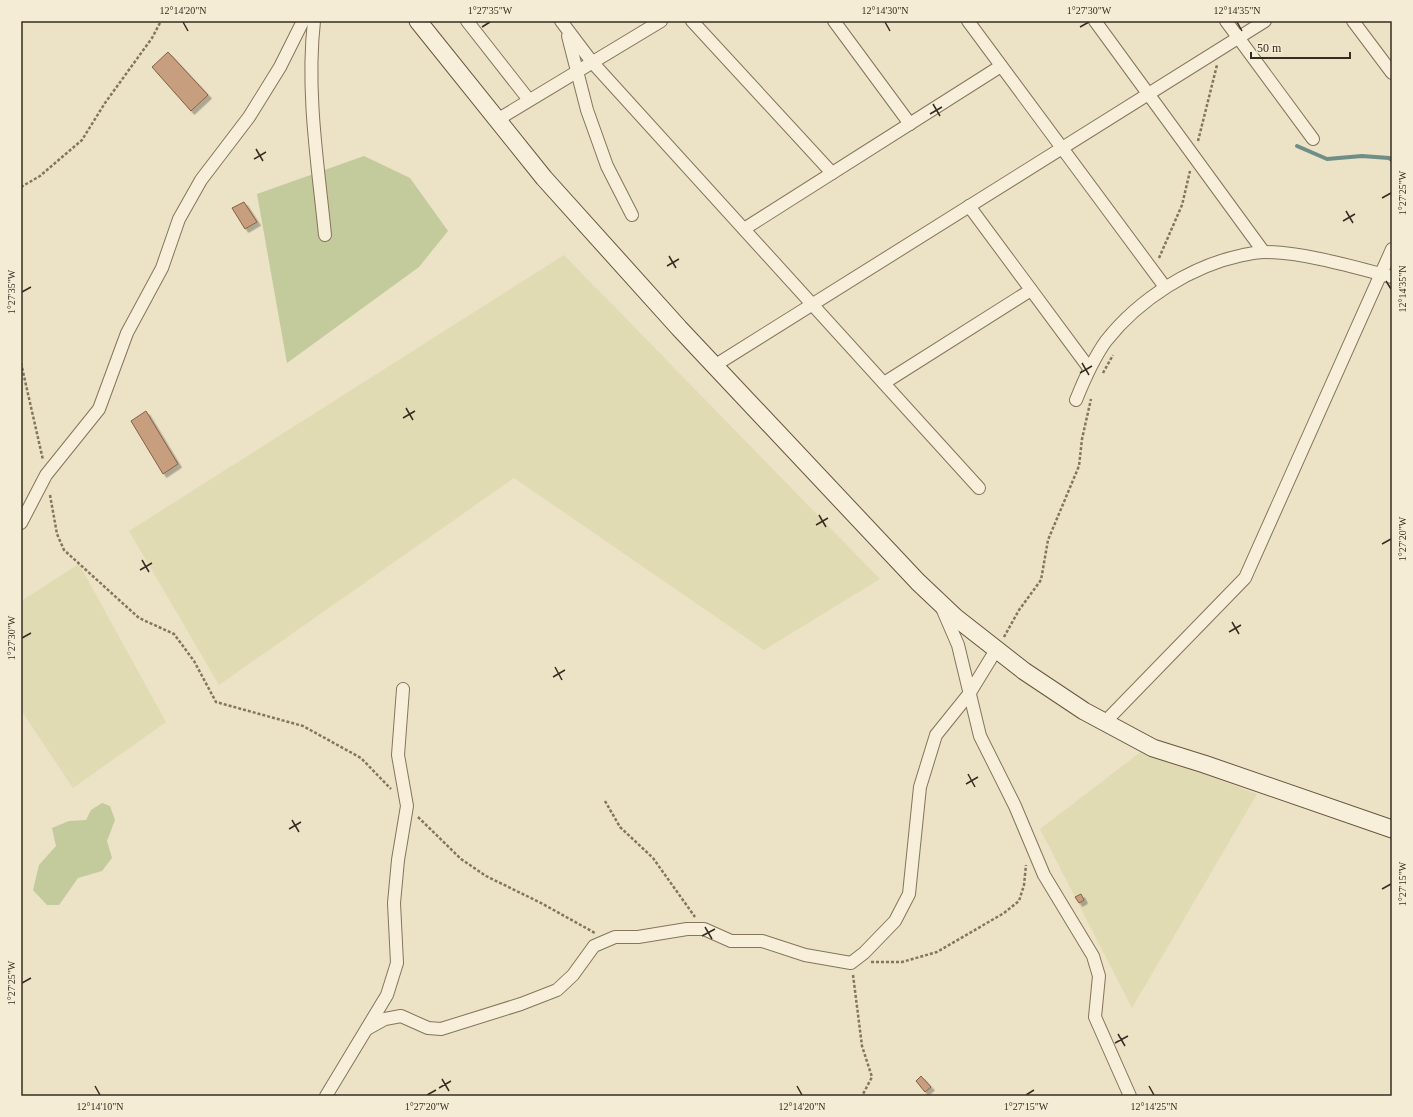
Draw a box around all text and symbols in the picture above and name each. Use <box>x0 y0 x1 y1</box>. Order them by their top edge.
text: 12°14'20"N <box>159 5 207 16</box>
text: 1°27'35"W <box>468 5 513 16</box>
text: 12°14'30"N <box>861 5 909 16</box>
text: 1°27'30"W <box>1067 5 1112 16</box>
text: 12°14'35"N <box>1213 5 1261 16</box>
scale bar <box>1251 34 1350 60</box>
text: 50 m <box>1257 41 1282 55</box>
text: 1°27'25"W <box>1397 170 1408 215</box>
text: 12°14'35"N <box>1397 265 1408 313</box>
text: 1°27'35"W <box>6 269 17 314</box>
text: 1°27'20"W <box>1397 516 1408 561</box>
text: 1°27'30"W <box>6 615 17 660</box>
text: 1°27'15"W <box>1397 861 1408 906</box>
text: 1°27'25"W <box>6 960 17 1005</box>
text: 12°14'10"N <box>76 1101 124 1112</box>
text: 1°27'20"W <box>405 1101 450 1112</box>
text: 12°14'20"N <box>778 1101 826 1112</box>
text: 1°27'15"W <box>1004 1101 1049 1112</box>
text: 12°14'25"N <box>1130 1101 1178 1112</box>

